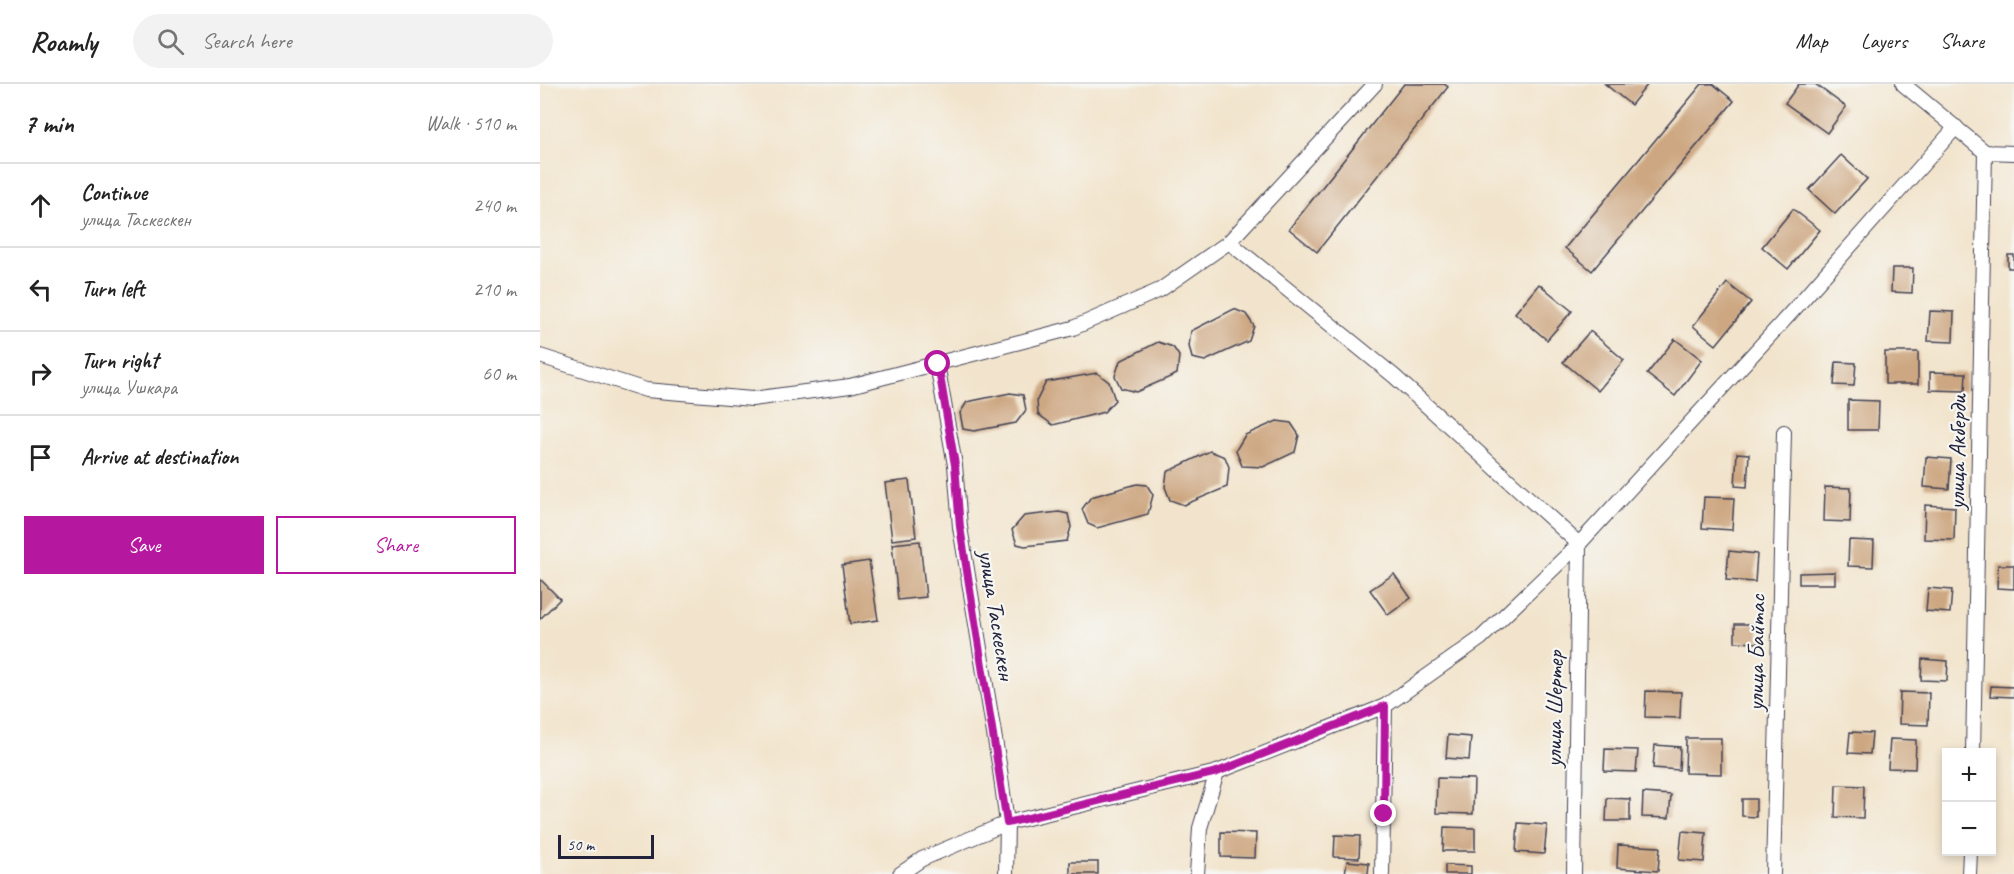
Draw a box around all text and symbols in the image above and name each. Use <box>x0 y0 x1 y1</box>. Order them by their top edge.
search box <box>133 14 553 68</box>
text: Roamly <box>30 24 97 59</box>
icon: search <box>154 25 187 58</box>
text: Search here <box>202 27 292 55</box>
text: Map <box>1795 28 1828 54</box>
text: Layers <box>1861 28 1907 54</box>
text: Share <box>1940 28 1984 54</box>
text: 7 min <box>24 107 74 140</box>
text: Walk · 510 m <box>426 111 516 136</box>
text: Continue <box>81 179 147 207</box>
icon: ahead <box>24 189 57 222</box>
text: 240 m <box>473 193 516 218</box>
text: улица Таскескен <box>81 207 191 232</box>
icon: left <box>24 273 57 306</box>
text: Turn left <box>81 275 145 303</box>
text: 210 m <box>473 277 516 302</box>
text: Turn right <box>81 347 158 375</box>
route start <box>924 350 950 376</box>
icon: right <box>24 357 57 390</box>
text: 60 m <box>482 361 516 386</box>
text: улица Ушкара <box>81 375 177 400</box>
street label: улица Акберди <box>1941 393 1973 512</box>
icon: arrive <box>24 441 57 474</box>
text: Arrive at destination <box>81 443 238 471</box>
button: Save <box>24 516 264 574</box>
button: Share <box>276 516 516 574</box>
street label: улица Таскескен <box>972 546 1022 684</box>
street label: улица Байтас <box>1740 593 1772 713</box>
street label: улица Шертер <box>1538 649 1570 770</box>
map controls <box>1942 748 1996 856</box>
button: + <box>1942 748 1996 802</box>
route end <box>1370 800 1396 826</box>
button: − <box>1942 802 1996 856</box>
scale bar <box>558 832 654 860</box>
text: 50 m <box>567 835 594 855</box>

